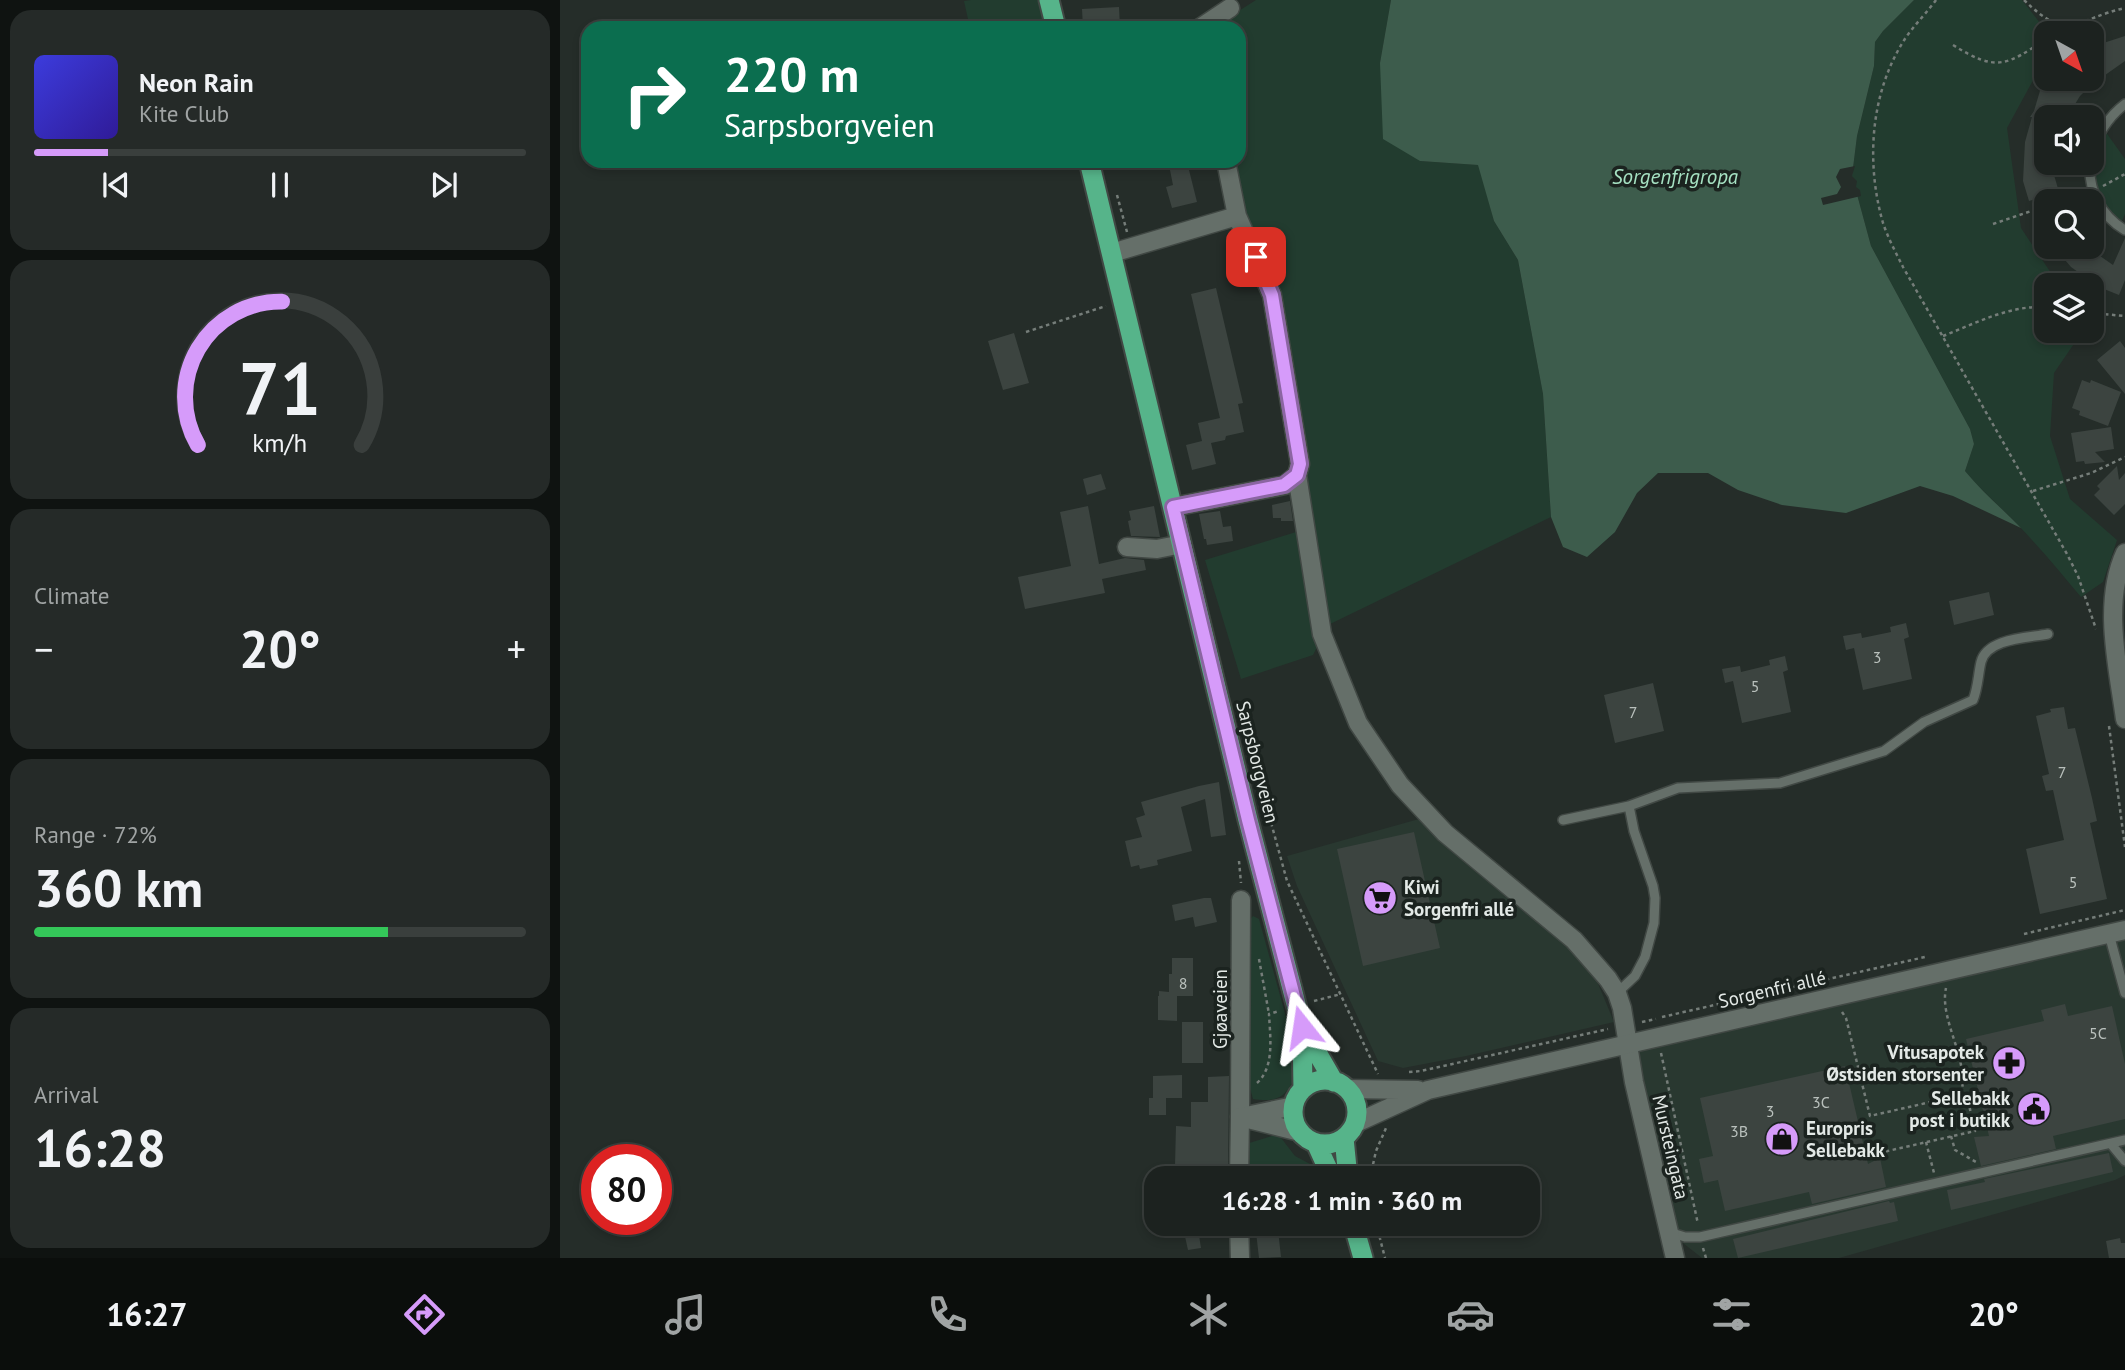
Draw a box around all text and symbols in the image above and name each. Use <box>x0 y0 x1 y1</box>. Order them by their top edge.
north arrow <box>2034 21 2104 91</box>
map controls <box>2034 21 2104 343</box>
text: 220 m <box>724 42 859 106</box>
icon: right <box>609 49 700 140</box>
text: Neon Rain <box>139 66 254 99</box>
text: Kite Club <box>139 99 229 128</box>
text: Sarpsborgveien <box>724 104 935 146</box>
button: sound <box>2034 105 2104 175</box>
water label: Sorgenfrigropa <box>1612 163 1739 190</box>
icon: previous <box>97 166 135 204</box>
icon: pause <box>261 166 299 204</box>
icon: next <box>425 166 463 204</box>
button: search <box>2034 189 2104 259</box>
pin <box>1226 227 1286 287</box>
icon: arrive <box>1237 238 1275 276</box>
button: layers <box>2034 273 2104 343</box>
text: 71 <box>239 342 321 436</box>
text: km/h <box>253 427 307 459</box>
text: Climate <box>34 581 109 610</box>
text: 20° <box>239 615 321 682</box>
text: − <box>34 624 53 673</box>
text: + <box>507 624 526 673</box>
house number: 3 <box>1873 647 1881 667</box>
house number: 5 <box>1751 676 1759 696</box>
street label: Sarpsborgveien <box>1231 698 1285 826</box>
house number: 7 <box>1629 702 1637 722</box>
house number: 7 <box>2058 762 2066 782</box>
text: Range · 72% <box>34 820 157 849</box>
text: 360 km <box>34 854 203 921</box>
house number: 5 <box>2069 872 2077 892</box>
place label: Kiwi Sorgenfri allé <box>1404 875 1514 921</box>
supermarket icon: Kiwi Sorgenfri allé <box>1361 879 1399 917</box>
street label: Sorgenfri allé <box>1716 965 1828 1013</box>
street label: Gjøaveien <box>1208 969 1232 1049</box>
house number: 8 <box>1179 973 1187 993</box>
position arrow <box>1265 990 1339 1064</box>
house number: 5C <box>2089 1023 2107 1043</box>
place label: Vitusapotek Østsiden storsenter <box>1826 1040 1985 1086</box>
pharmacy icon: Vitusapotek Østsiden storsenter <box>1990 1044 2028 1082</box>
text: Arrival <box>34 1080 98 1109</box>
place label: Sellebakk post i butikk <box>1909 1086 2011 1132</box>
public building icon: Sellebakk post i butikk <box>2015 1090 2053 1128</box>
street label: Mursteingata <box>1647 1092 1695 1202</box>
house number: 3C <box>1812 1092 1830 1112</box>
house number: 3 <box>1766 1101 1774 1121</box>
text: 16:28 <box>34 1114 166 1181</box>
place label: Europris Sellebakk <box>1806 1116 1885 1162</box>
shop icon: Europris Sellebakk <box>1763 1120 1801 1158</box>
house number: 3B <box>1730 1121 1748 1141</box>
speed limit sign: 80 <box>581 1144 672 1235</box>
text: 16:28 · 1 min · 360 m <box>1222 1184 1462 1217</box>
icon: directions <box>400 1290 449 1339</box>
icon: music <box>661 1290 710 1339</box>
icon: phone <box>923 1290 972 1339</box>
icon: climate <box>1184 1290 1233 1339</box>
icon: car <box>1446 1290 1495 1339</box>
icon: filters <box>1707 1290 1756 1339</box>
text: 16:27 <box>106 1293 187 1335</box>
text: 20° <box>1968 1293 2019 1335</box>

